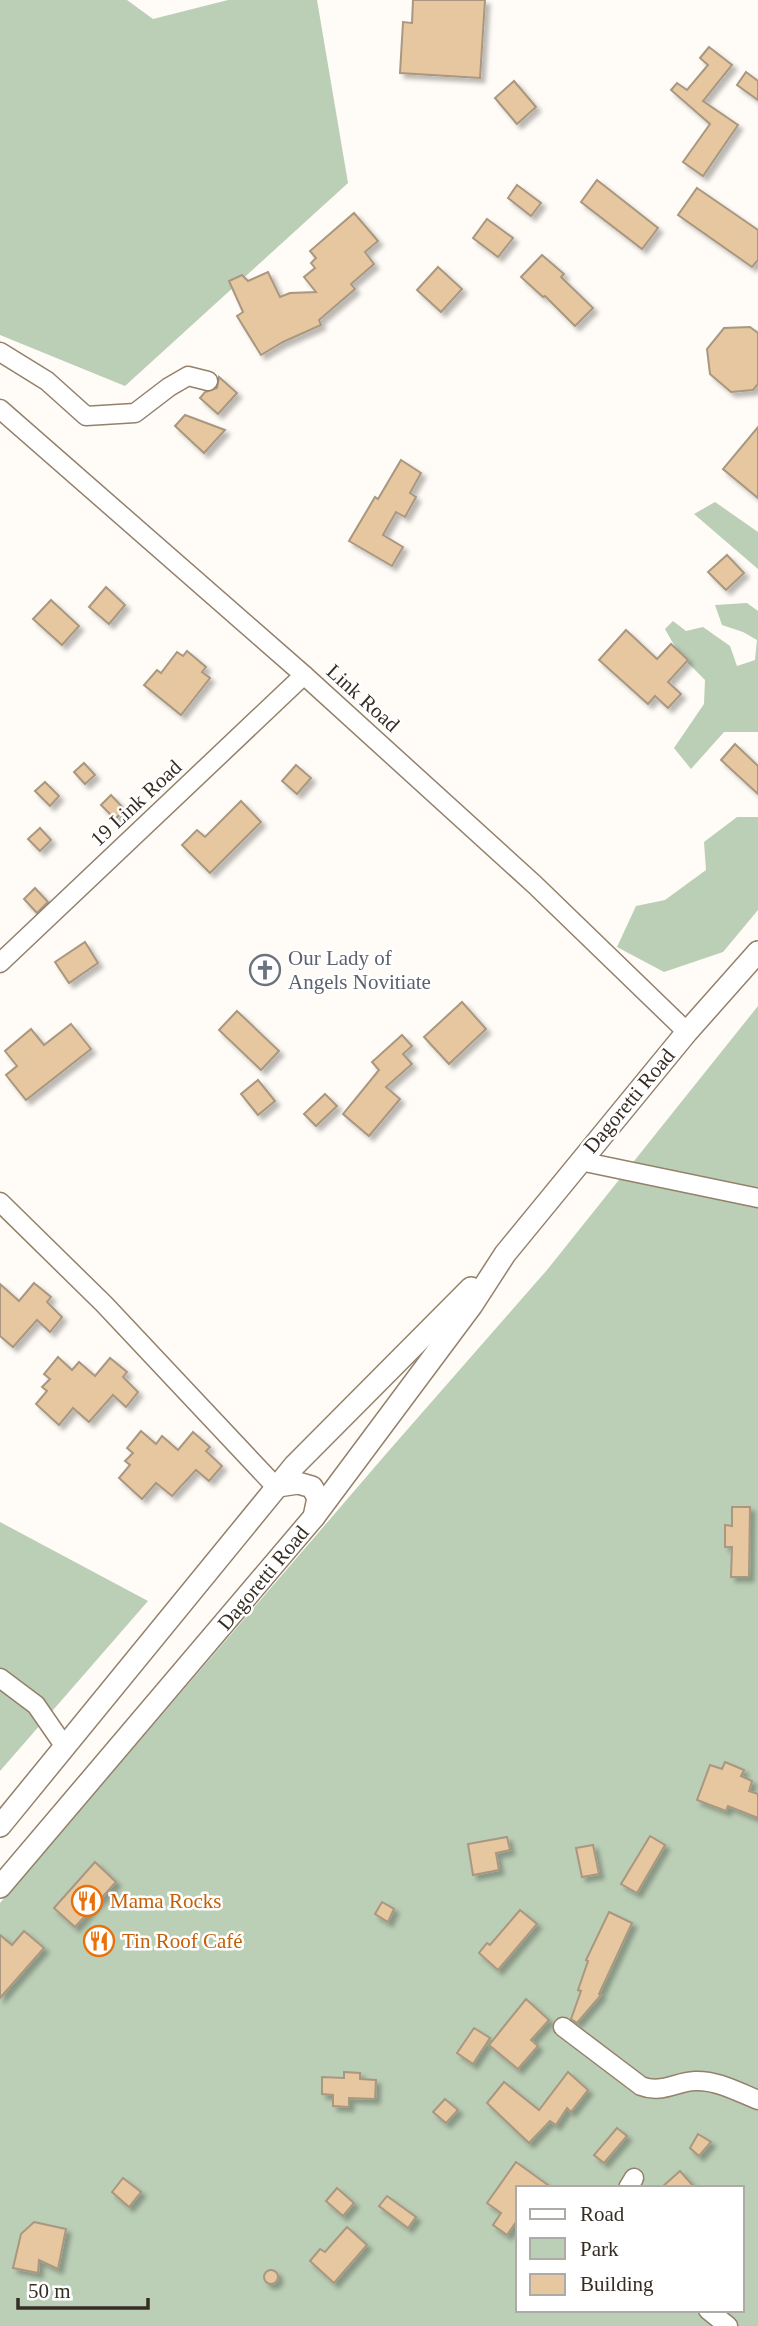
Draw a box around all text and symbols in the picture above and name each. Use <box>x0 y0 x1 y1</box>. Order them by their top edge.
street label: Link Road <box>322 659 405 737</box>
street label: 19 Link Road <box>86 755 187 851</box>
place label: Our Lady of Angels Novitiate <box>288 946 431 994</box>
church icon: Our Lady of Angels Novitiate <box>248 953 282 987</box>
street label: Dagoretti Road <box>578 1044 680 1158</box>
street label: Dagoretti Road <box>212 1521 314 1635</box>
restaurant icon: Mama Rocks <box>70 1884 104 1918</box>
place label: Mama Rocks <box>110 1889 221 1913</box>
restaurant icon: Tin Roof Café <box>82 1924 116 1958</box>
place label: Tin Roof Café <box>122 1929 243 1953</box>
legend <box>516 2186 744 2312</box>
text: Road <box>580 2202 625 2226</box>
text: Park <box>580 2237 619 2261</box>
scale bar <box>18 2266 147 2310</box>
text: Building <box>580 2272 654 2296</box>
text: 50 m <box>28 2279 71 2303</box>

